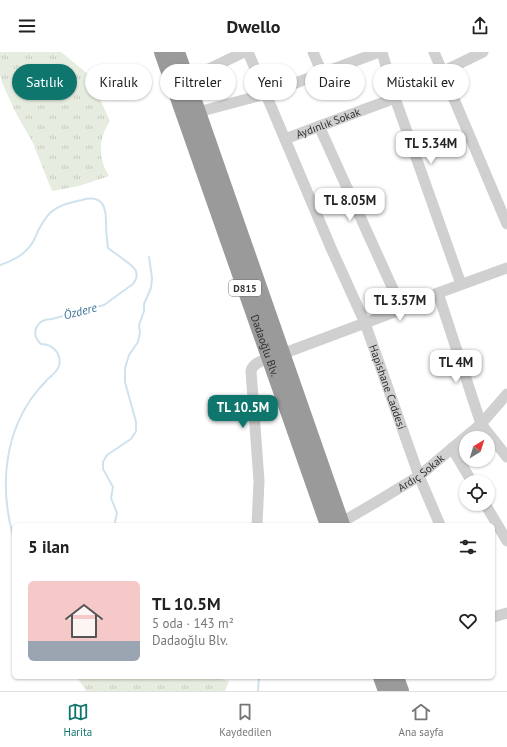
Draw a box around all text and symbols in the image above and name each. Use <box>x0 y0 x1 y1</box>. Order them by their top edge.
icon: menu <box>16 15 38 37</box>
text: Dwello <box>227 15 280 38</box>
icon: share <box>469 15 491 37</box>
chip: Satılık <box>12 64 77 100</box>
chip: Kiralık <box>85 64 152 100</box>
chip: Filtreler <box>160 64 236 100</box>
chip: Yeni <box>244 64 297 100</box>
chip: Daire <box>305 64 365 100</box>
chip: Müstakil ev <box>373 64 469 100</box>
street label: Aydınlık Sokak <box>294 104 363 141</box>
pin: TL 5.34M <box>390 131 472 165</box>
text: TL 5.34M <box>405 135 457 152</box>
pin: TL 8.05M <box>309 188 391 222</box>
text: TL 8.05M <box>324 192 376 209</box>
road number: D815 <box>229 280 261 296</box>
pin: TL 3.57M <box>359 288 441 322</box>
text: TL 3.57M <box>374 292 426 309</box>
water label: Özdere <box>62 300 99 322</box>
street label: Dadaoğlu Blv. <box>248 313 282 378</box>
street label: Hapishane Caddesi <box>366 343 409 431</box>
pin: TL 4M <box>428 350 484 384</box>
text: TL 4M <box>439 354 473 371</box>
pin: TL 10.5M <box>202 395 284 429</box>
text: TL 10.5M <box>217 399 269 416</box>
north arrow <box>459 431 495 467</box>
map controls <box>459 431 495 511</box>
street label: Ardıç Sokak <box>395 451 447 494</box>
button: locate <box>459 475 495 511</box>
text: 5 ilan <box>28 536 69 558</box>
icon: filters <box>457 536 479 558</box>
text: TL 10.5M <box>152 593 221 615</box>
icon: home <box>60 597 108 645</box>
icon: heart <box>457 610 479 632</box>
text: 5 oda · 143 m² <box>152 615 234 632</box>
text: Dadaoğlu Blv. <box>152 632 228 649</box>
tab: Harita <box>64 701 92 739</box>
tab: Kaydedilen <box>219 701 271 739</box>
tab: Ana sayfa <box>398 701 443 739</box>

